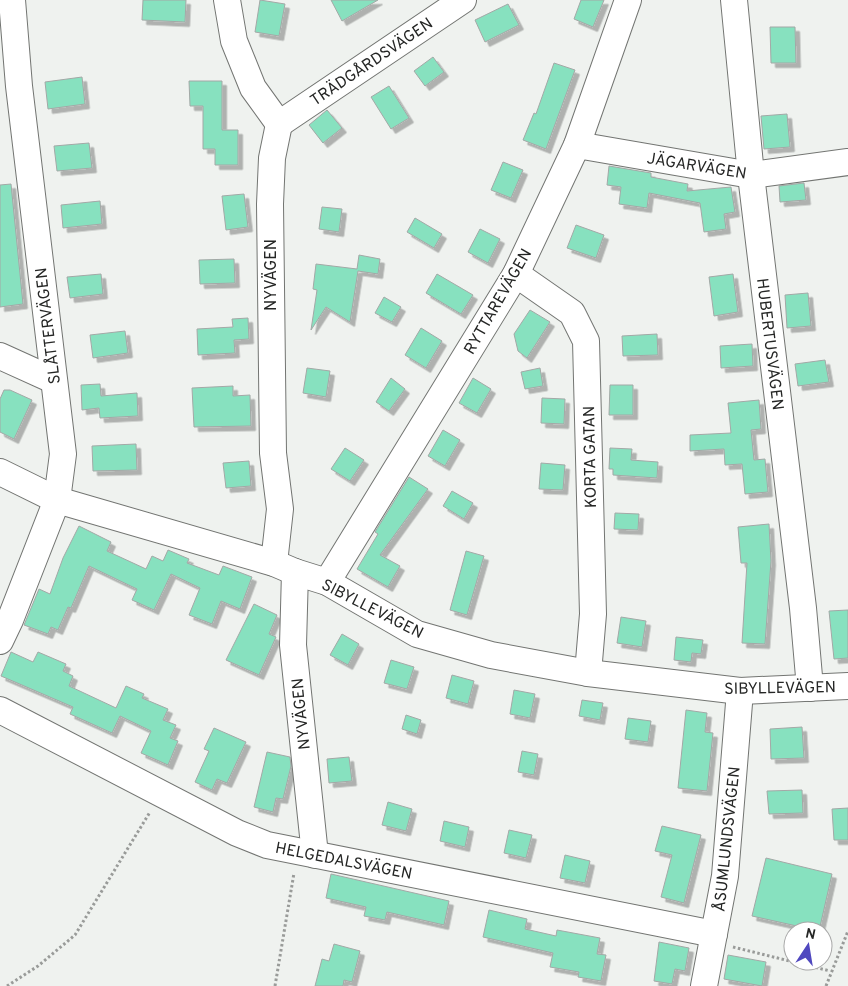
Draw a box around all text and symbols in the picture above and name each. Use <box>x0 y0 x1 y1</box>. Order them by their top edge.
street label: TRÄDGÅRDSVÄGEN <box>306 13 437 111</box>
street label: JÄGARVÄGEN <box>645 148 748 185</box>
street label: NYVÄGEN <box>261 239 282 311</box>
street label: RYTTAREVÄGEN <box>459 245 537 358</box>
street label: SLÅTTERVÄGEN <box>31 266 66 385</box>
street label: HUBERTUSVÄGEN <box>751 277 788 411</box>
street label: KORTA GATAN <box>580 406 602 508</box>
street label: SIBYLLEVÄGEN <box>318 575 427 644</box>
street label: NYVÄGEN <box>287 677 316 751</box>
street label: SIBYLLEVÄGEN <box>724 677 836 700</box>
street label: ÅSUMLUNDSVÄGEN <box>709 765 746 913</box>
street label: HELGEDALSVÄGEN <box>273 838 414 885</box>
north arrow <box>783 921 833 971</box>
text: N <box>804 925 817 944</box>

